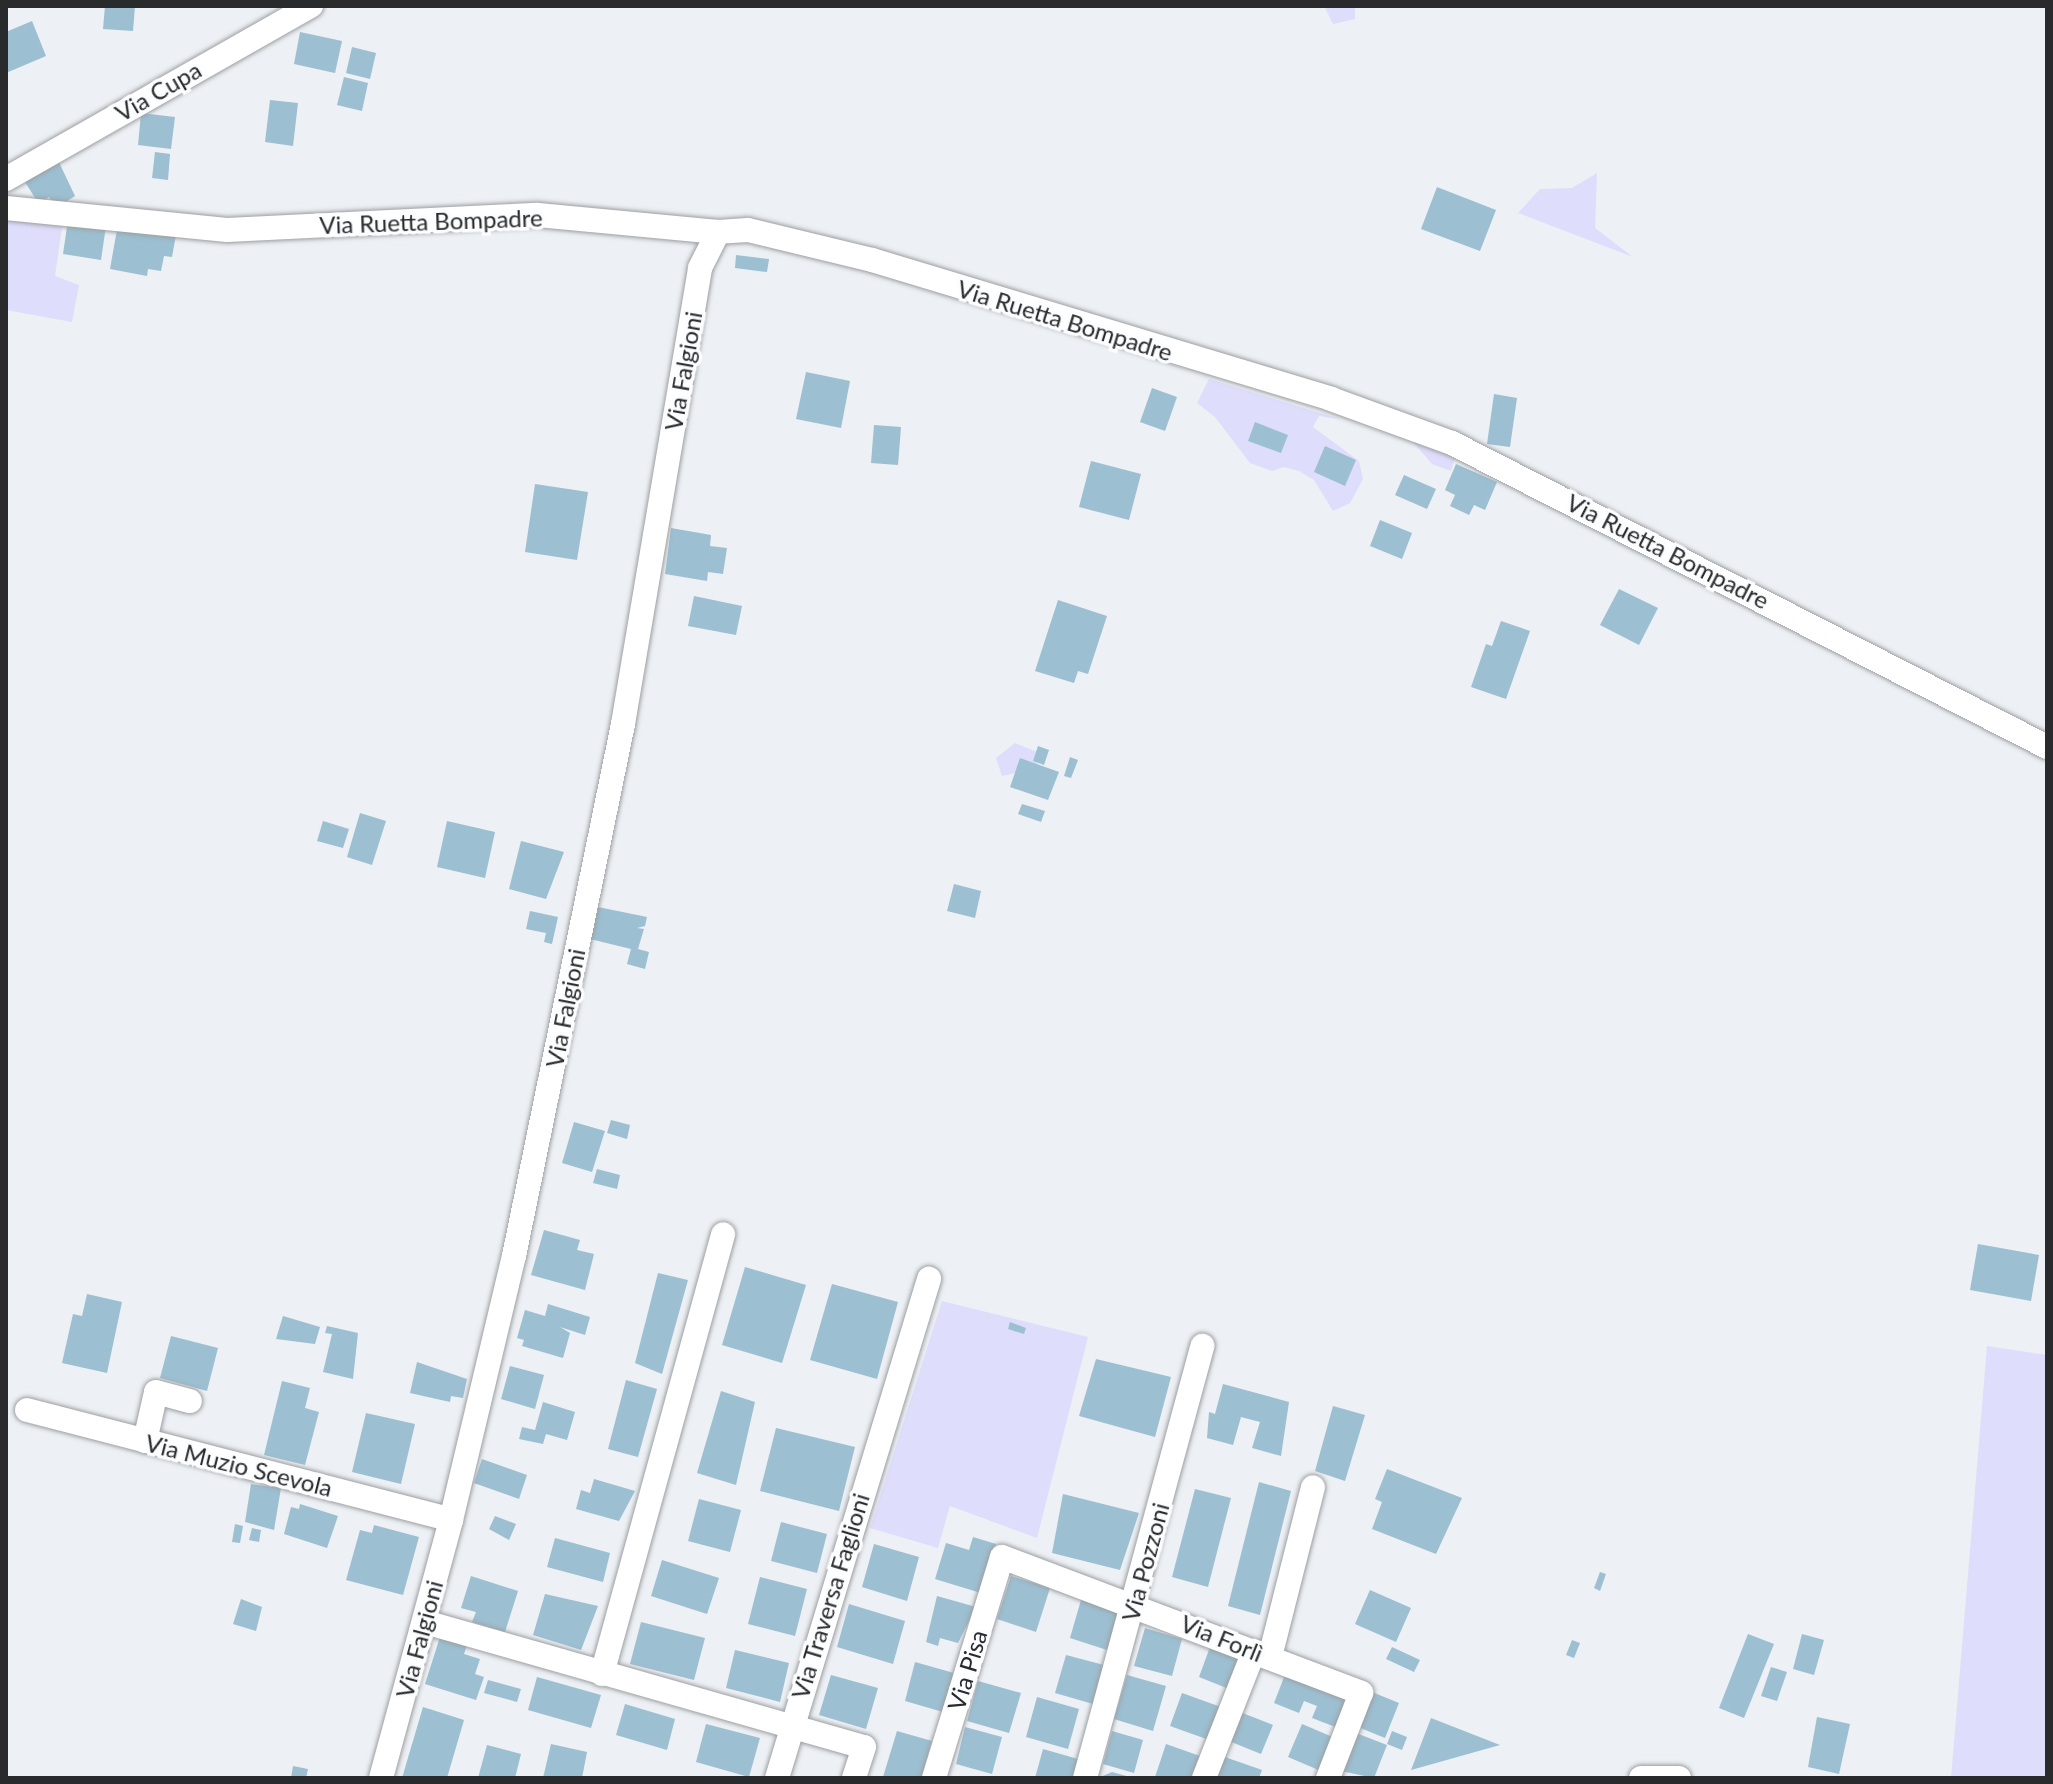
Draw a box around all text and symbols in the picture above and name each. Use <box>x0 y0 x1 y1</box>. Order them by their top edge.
street label: Via Cupa <box>110 55 206 127</box>
street label: Via Ruetta Bompadre <box>319 203 543 239</box>
street label: Via Ruetta Bompadre <box>954 274 1176 366</box>
street label: Via Falgioni <box>658 309 708 433</box>
street label: Via Ruetta Bompadre <box>1562 487 1774 615</box>
street label: Via Falgioni <box>539 946 591 1070</box>
street label: Via Muzio Scevola <box>142 1428 336 1502</box>
street label: Via Traversa Faglioni <box>785 1489 875 1703</box>
street label: Via Pozzoni <box>1115 1500 1175 1624</box>
street label: Via Falgioni <box>389 1577 449 1701</box>
street label: Via Forlì <box>1177 1608 1267 1668</box>
street label: Via Pisa <box>941 1626 993 1714</box>

